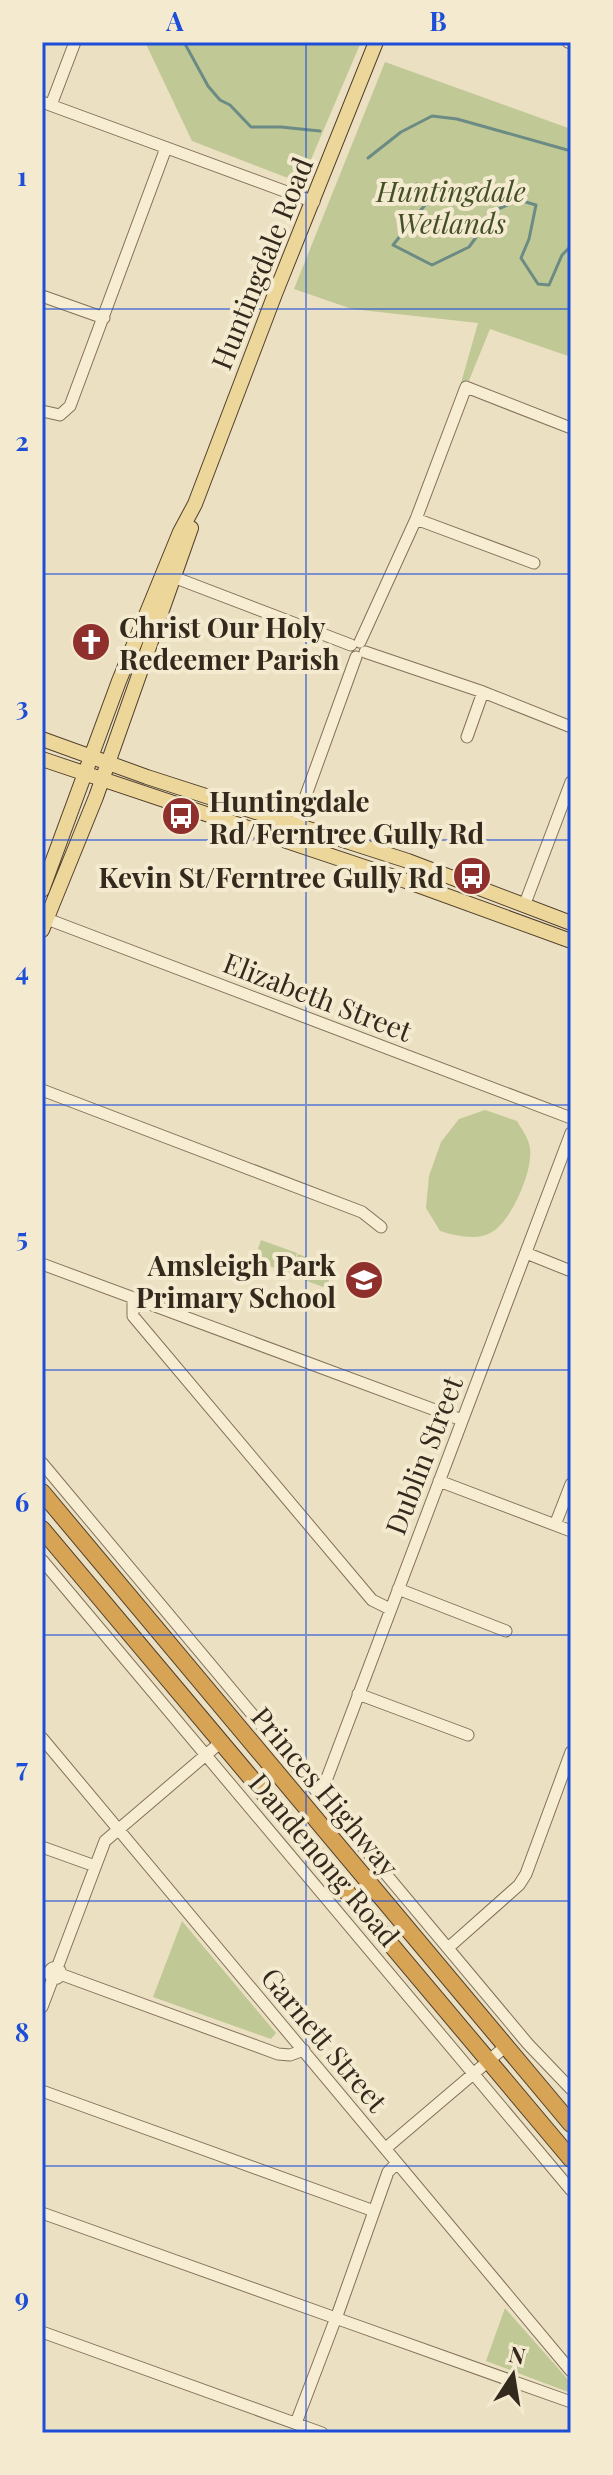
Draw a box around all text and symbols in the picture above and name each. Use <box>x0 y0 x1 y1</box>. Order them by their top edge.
text: A <box>165 3 184 38</box>
text: B <box>429 3 447 38</box>
street label: Huntingdale Road <box>202 151 320 375</box>
text: 1 <box>17 158 27 193</box>
park label: Huntingdale Wetlands <box>375 172 526 241</box>
text: 2 <box>15 423 29 458</box>
place label: Christ Our Holy Redeemer Parish <box>119 608 340 677</box>
church icon: Christ Our Holy Redeemer Parish <box>70 621 112 663</box>
text: 3 <box>16 688 28 723</box>
place label: Huntingdale Rd/Ferntree Gully Rd <box>209 782 485 851</box>
bus stop icon: Huntingdale Rd/Ferntree Gully Rd <box>160 795 202 837</box>
bus stop icon: Kevin St/Ferntree Gully Rd <box>451 855 493 897</box>
place label: Kevin St/Ferntree Gully Rd <box>98 858 444 895</box>
street label: Elizabeth Street <box>218 943 419 1049</box>
text: 4 <box>15 953 29 988</box>
text: 5 <box>16 1219 28 1254</box>
place label: Amsleigh Park Primary School <box>136 1246 337 1315</box>
school or university icon: Amsleigh Park Primary School <box>343 1259 385 1301</box>
street label: Dublin Street <box>376 1369 471 1540</box>
text: 6 <box>15 1484 29 1519</box>
street label: Princes Highway <box>244 1698 408 1884</box>
text: 7 <box>16 1749 28 1784</box>
street label: Dandenong Road <box>242 1765 408 1953</box>
street label: Garnett Street <box>254 1959 397 2120</box>
text: 8 <box>15 2014 29 2049</box>
text: 9 <box>15 2279 29 2314</box>
north arrow <box>473 2335 553 2415</box>
text: N <box>506 2338 528 2371</box>

